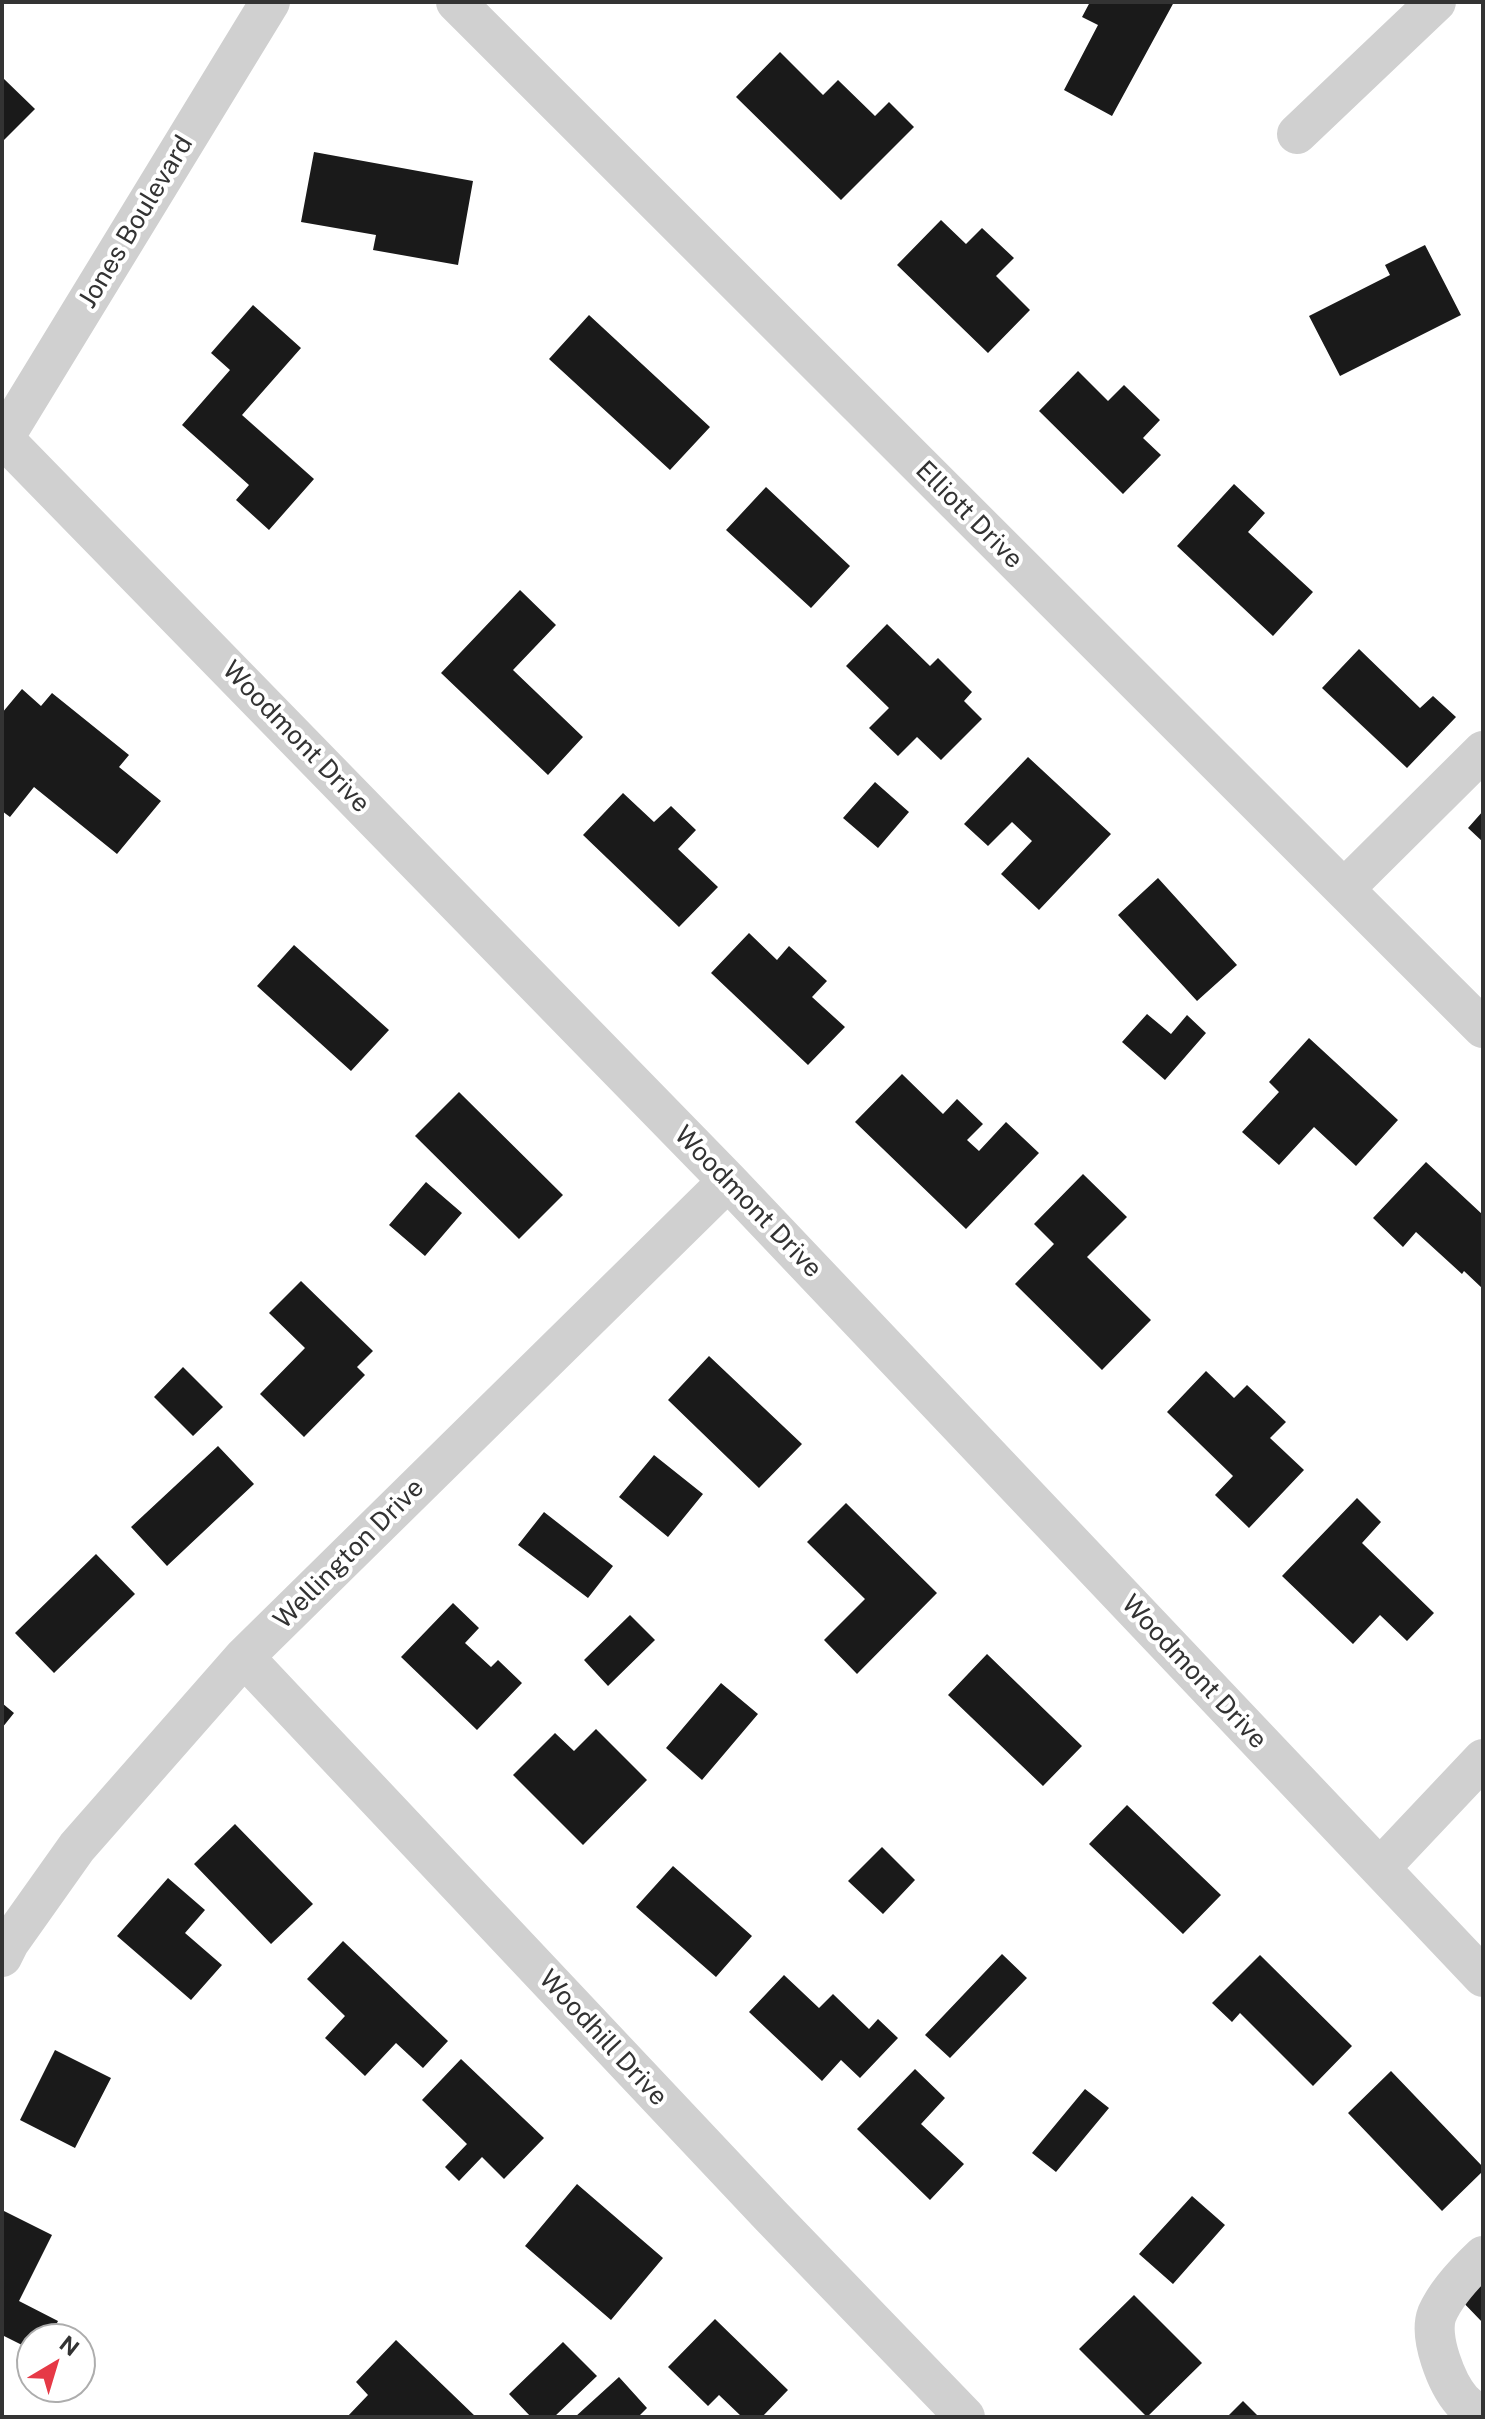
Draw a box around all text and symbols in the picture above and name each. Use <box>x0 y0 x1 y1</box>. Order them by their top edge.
street label: Jones Boulevard <box>72 130 200 314</box>
street label: Elliott Drive <box>909 455 1029 575</box>
street label: Woodmont Drive <box>216 655 376 819</box>
street label: Woodmont Drive <box>668 1120 828 1284</box>
street label: Wellington Drive <box>267 1472 431 1636</box>
street label: Woodmont Drive <box>1115 1589 1273 1755</box>
street label: Woodhill Drive <box>532 1964 674 2112</box>
north arrow <box>16 2323 96 2403</box>
text: N <box>55 2330 84 2361</box>

